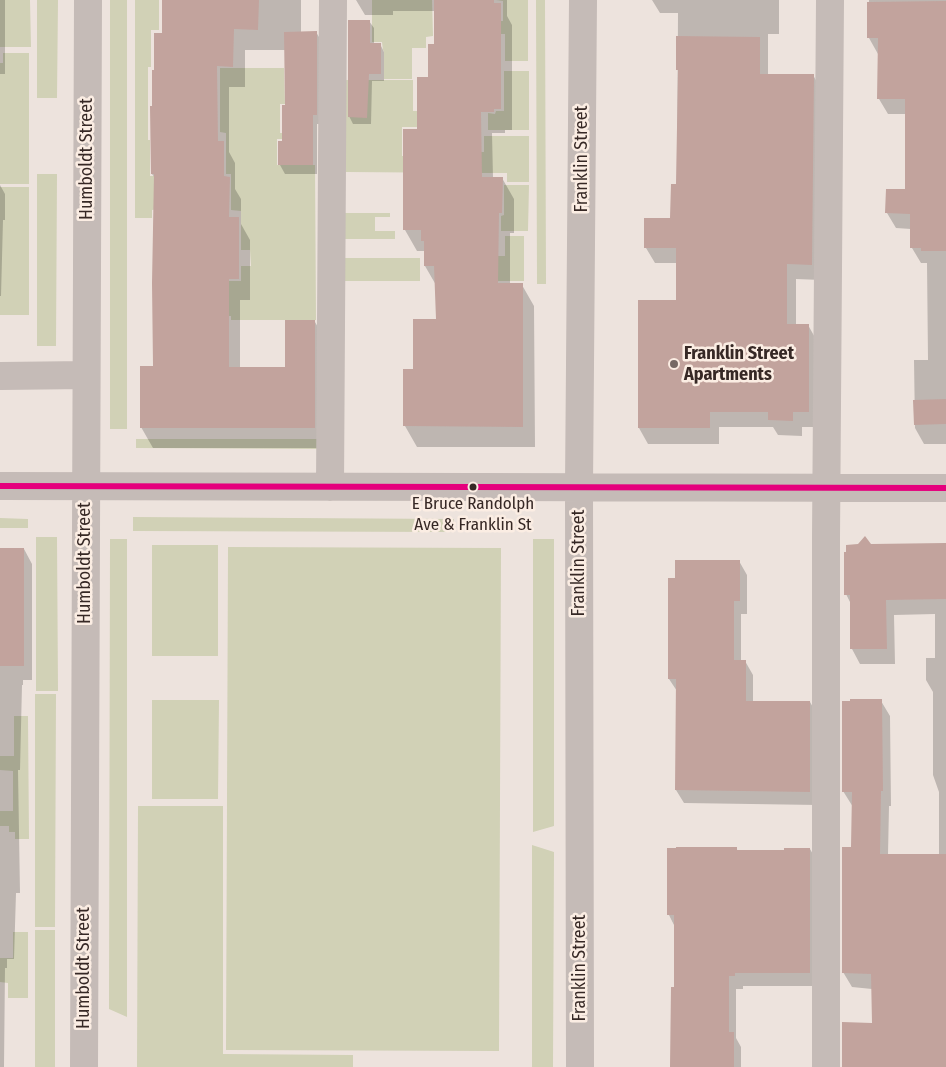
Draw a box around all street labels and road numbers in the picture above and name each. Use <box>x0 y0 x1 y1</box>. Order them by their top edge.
street label: Humboldt Street <box>76 98 98 220</box>
street label: Franklin Street <box>571 106 593 212</box>
street label: Humboldt Street <box>74 502 96 624</box>
street label: Franklin Street <box>568 510 590 616</box>
street label: Humboldt Street <box>73 907 95 1029</box>
street label: Franklin Street <box>569 915 591 1021</box>

